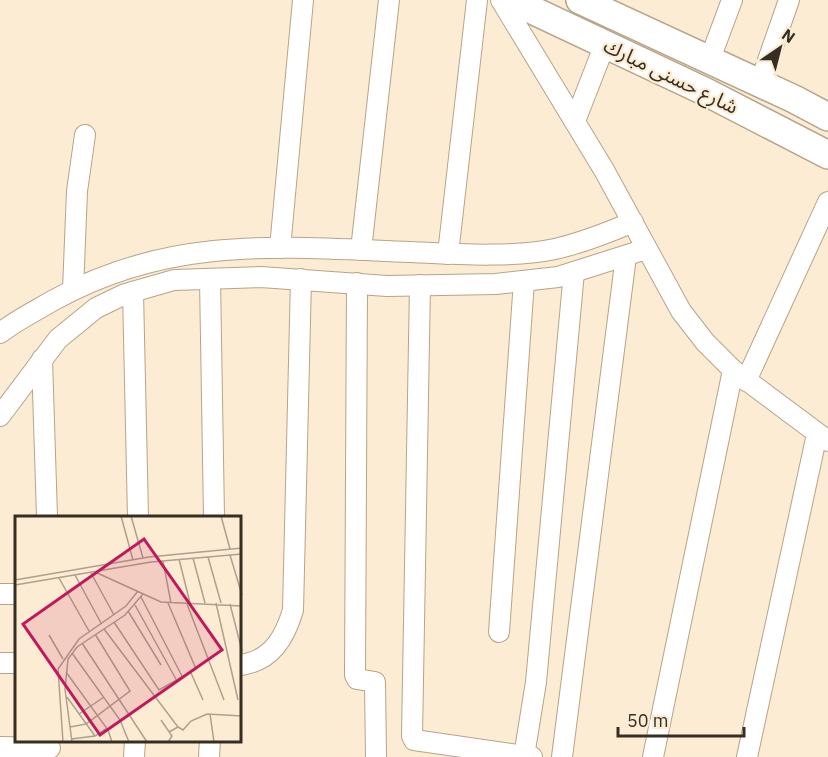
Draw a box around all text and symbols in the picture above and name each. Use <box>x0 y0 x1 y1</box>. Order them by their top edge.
north arrow <box>750 18 810 78</box>
text: N <box>778 24 799 47</box>
street label: شارع حسنى مبارك <box>599 31 743 122</box>
inset map <box>15 516 242 742</box>
scale bar <box>618 700 744 738</box>
text: 50 m <box>627 709 669 732</box>

